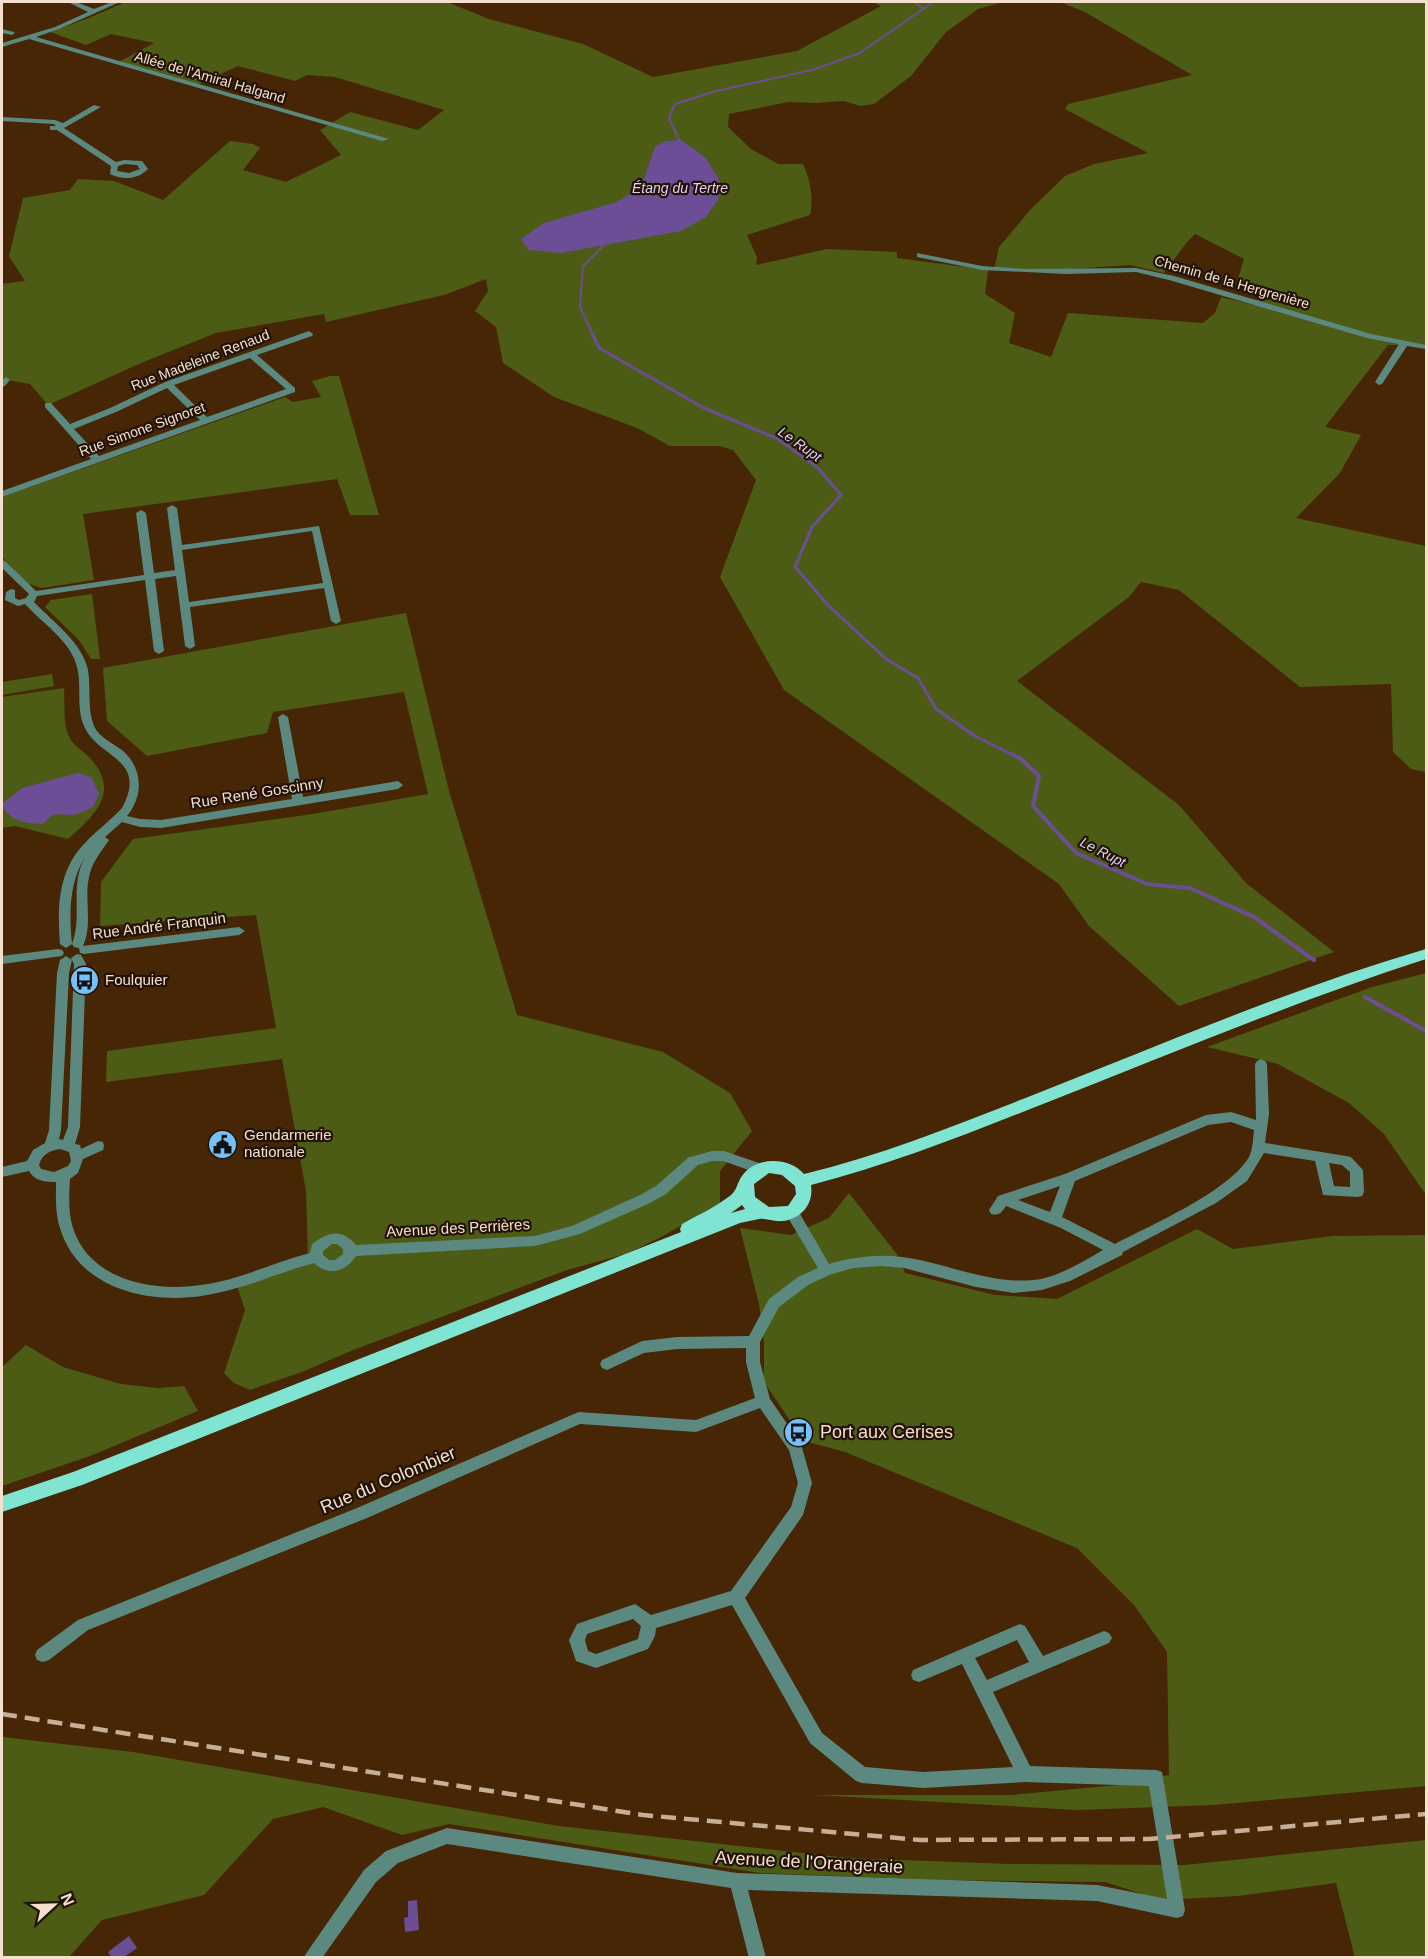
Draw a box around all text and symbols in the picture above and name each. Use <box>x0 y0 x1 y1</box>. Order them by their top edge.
street label: Allée de l'Amiral Halgand <box>133 48 287 106</box>
water label: Étang du Tertre <box>632 180 728 196</box>
street label: Chemin de la Hergrenière <box>1153 252 1311 312</box>
street label: Rue Madeleine Renaud <box>128 326 272 394</box>
street label: Rue Simone Signoret <box>77 399 207 459</box>
water label: Le Rupt <box>775 423 826 465</box>
street label: Rue René Goscinny <box>189 774 325 811</box>
water label: Le Rupt <box>1078 834 1129 871</box>
street label: Rue André Franquin <box>91 909 227 942</box>
bus stop icon: Foulquier <box>68 964 100 996</box>
place label: Foulquier <box>105 971 168 988</box>
place label: Gendarmerie nationale <box>244 1126 332 1160</box>
public building icon: Gendarmerie nationale <box>207 1128 239 1160</box>
street label: Avenue des Perrières <box>386 1215 530 1240</box>
bus stop icon: Port aux Cerises <box>783 1416 815 1448</box>
place label: Port aux Cerises <box>820 1422 953 1442</box>
street label: Rue du Colombier <box>317 1442 459 1518</box>
street label: Avenue de l'Orangeraie <box>714 1847 904 1877</box>
north arrow <box>24 1875 84 1935</box>
text: N <box>57 1891 77 1908</box>

